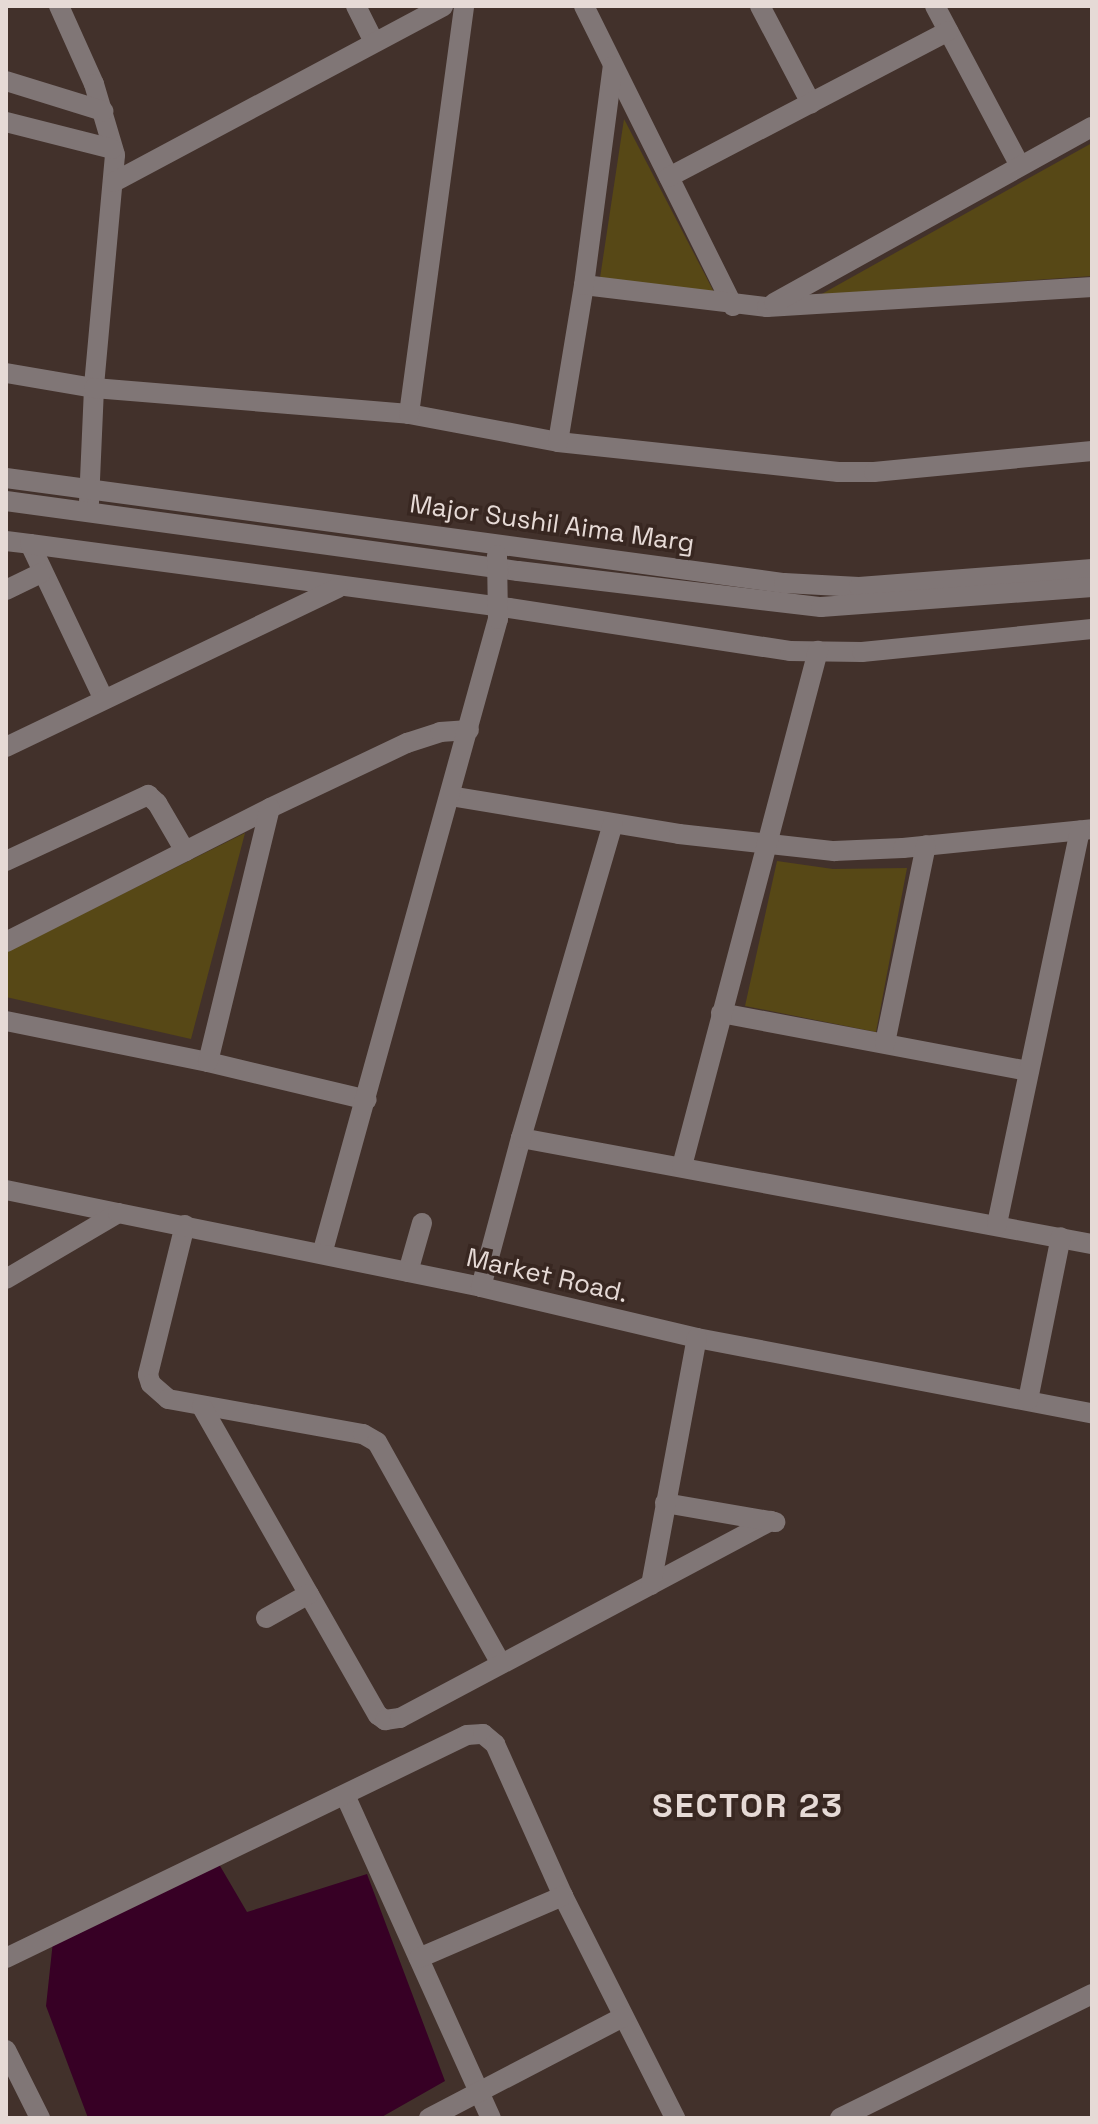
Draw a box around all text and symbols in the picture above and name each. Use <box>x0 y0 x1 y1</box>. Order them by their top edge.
street label: Major Sushil Aima Marg <box>407 489 697 559</box>
street label: Market Road. <box>463 1242 631 1310</box>
district label: SECTOR 23 <box>652 1786 844 1826</box>

